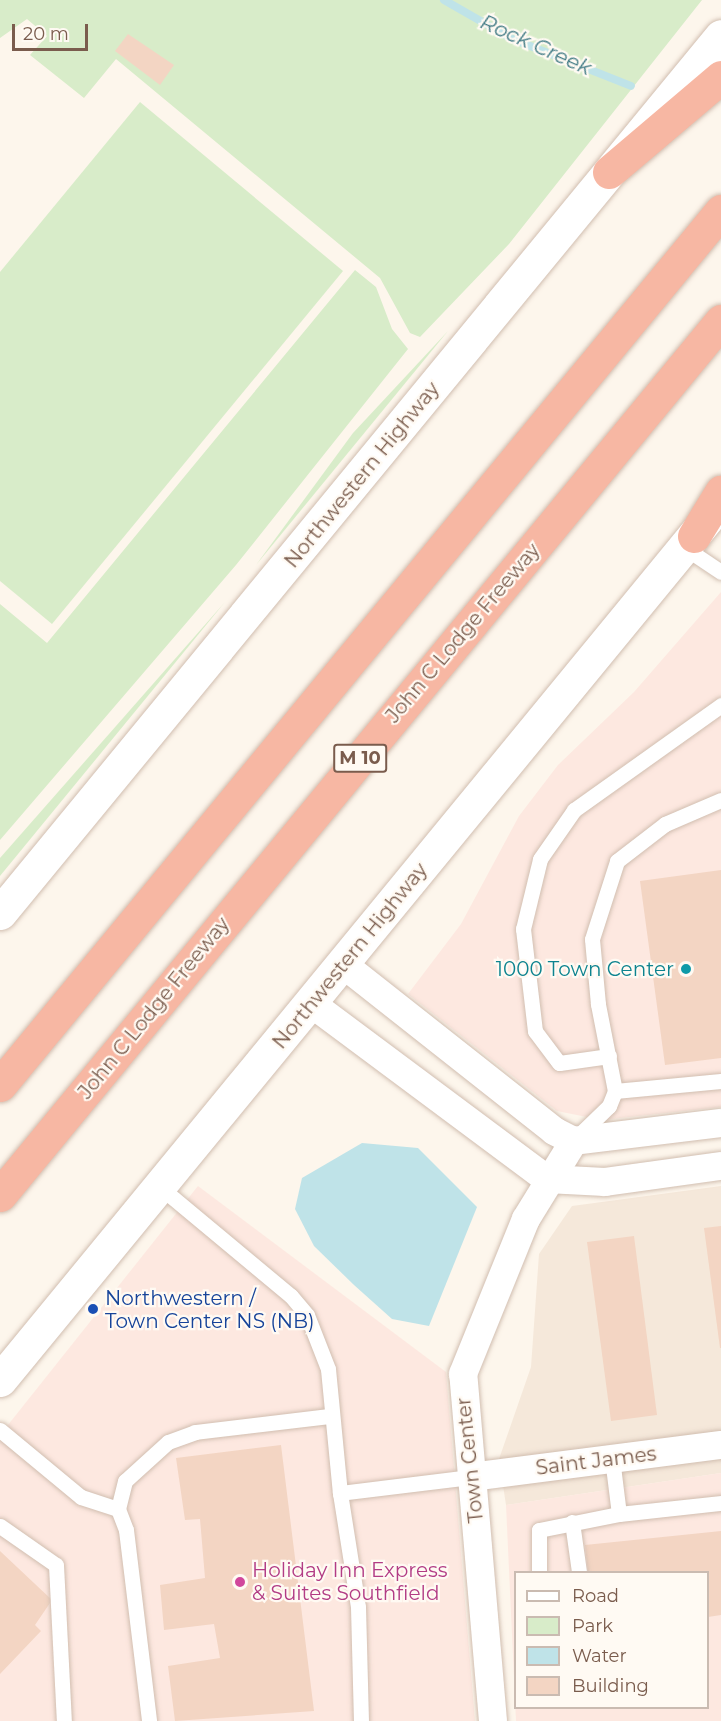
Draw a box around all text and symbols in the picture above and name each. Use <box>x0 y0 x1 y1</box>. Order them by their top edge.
water label: Rock Creek <box>476 9 596 81</box>
scale bar <box>15 12 92 50</box>
text: 20 m <box>23 23 69 45</box>
street label: Northwestern Highway <box>280 377 444 573</box>
street label: John C Lodge Freeway <box>381 538 545 728</box>
road number: M 10 <box>333 743 387 773</box>
street label: Northwestern Highway <box>268 858 432 1054</box>
street label: John C Lodge Freeway <box>73 912 235 1104</box>
place label: 1000 Town Center <box>496 957 674 981</box>
marker: 1000 Town Center <box>679 962 693 976</box>
place label: Northwestern / Town Center NS (NB) <box>105 1286 315 1333</box>
marker: Northwestern / Town Center NS (NB) <box>86 1302 100 1316</box>
street label: Town Center <box>451 1396 489 1524</box>
street label: Saint James <box>534 1442 658 1480</box>
place label: Holiday Inn Express & Suites Southfield <box>252 1558 448 1605</box>
legend <box>514 1571 709 1709</box>
marker: Holiday Inn Express & Suites Southfield <box>233 1575 247 1589</box>
text: Road <box>572 1585 619 1607</box>
text: Park <box>572 1615 613 1637</box>
text: Water <box>572 1645 627 1667</box>
text: Building <box>572 1675 649 1697</box>

